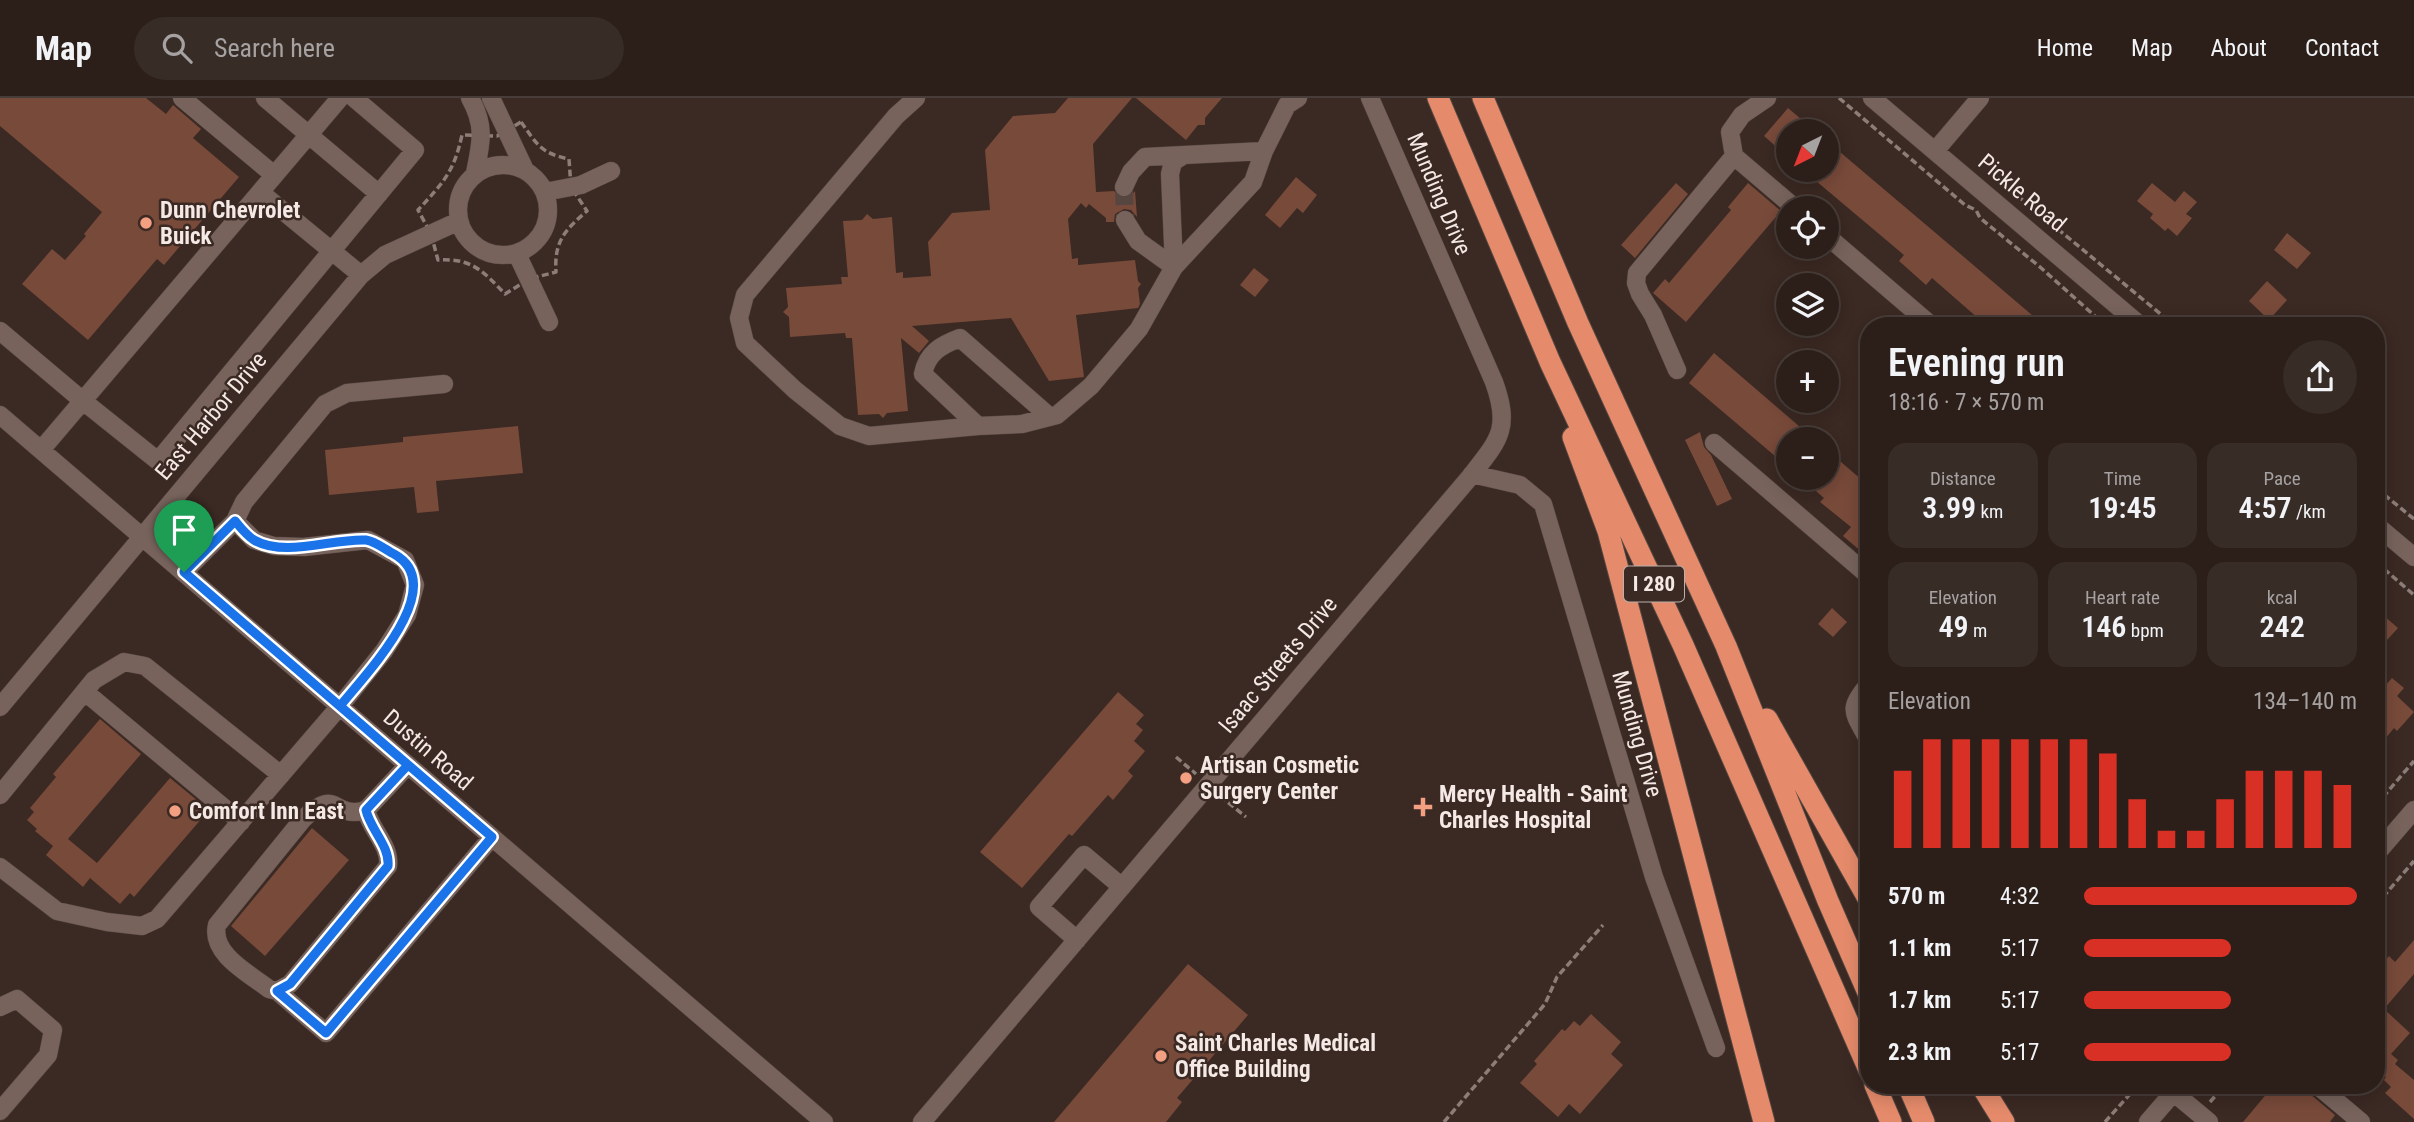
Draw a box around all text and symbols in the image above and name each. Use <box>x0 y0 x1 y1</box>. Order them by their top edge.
search box <box>134 17 624 80</box>
text: Map <box>35 29 92 68</box>
icon: search <box>158 29 196 67</box>
text: Search here <box>214 33 335 63</box>
text: Home <box>2037 34 2093 62</box>
text: Map <box>2131 34 2173 62</box>
text: About <box>2211 34 2267 62</box>
text: Contact <box>2305 34 2379 62</box>
north arrow <box>1776 119 1839 182</box>
map controls <box>1776 119 1839 490</box>
street label: Munding Drive <box>1401 129 1477 259</box>
street label: Pickle Road <box>1973 148 2071 238</box>
button: locate <box>1776 196 1839 259</box>
place label: Dunn Chevrolet Buick <box>160 197 300 250</box>
marker: Dunn Chevrolet Buick <box>138 215 154 231</box>
button: layers <box>1776 273 1839 336</box>
button: share <box>2283 340 2357 414</box>
text: Evening run <box>1888 341 2065 385</box>
street label: East Harbor Drive <box>150 347 272 485</box>
button: + <box>1776 350 1839 413</box>
text: 18:16 · 7 × 570 m <box>1888 389 2044 416</box>
button: − <box>1776 427 1839 490</box>
text: Distance <box>1930 467 1996 490</box>
text: Time <box>2104 467 2141 490</box>
text: Pace <box>2264 467 2301 490</box>
text: 3.99 <box>1922 490 1976 525</box>
text: 19:45 <box>2088 490 2157 525</box>
text: 4:57 <box>2238 490 2292 525</box>
pin <box>154 500 214 572</box>
text: km <box>1976 500 2003 523</box>
text: /km <box>2292 500 2326 523</box>
icon: arrive <box>165 511 203 549</box>
road number: I 280 <box>1624 566 1684 602</box>
text: Elevation <box>1929 586 1997 609</box>
text: Heart rate <box>2085 586 2160 609</box>
text: kcal <box>2267 586 2297 609</box>
street label: Isaac Streets Drive <box>1213 591 1343 739</box>
text: 49 <box>1938 609 1969 644</box>
text: 146 <box>2081 609 2126 644</box>
text: 242 <box>2260 609 2305 644</box>
text: m <box>1969 619 1987 642</box>
text: bpm <box>2126 619 2164 642</box>
street label: Munding Drive <box>1606 668 1668 800</box>
text: Elevation <box>1888 688 1971 715</box>
text: 134–140 m <box>2253 688 2357 715</box>
street label: Dustin Road <box>378 704 478 796</box>
place label: Artisan Cosmetic Surgery Center <box>1200 752 1359 805</box>
marker: Artisan Cosmetic Surgery Center <box>1178 770 1194 786</box>
place label: Mercy Health - Saint Charles Hospital <box>1439 781 1627 834</box>
marker: Mercy Health - Saint Charles Hospital <box>1413 797 1433 817</box>
place label: Comfort Inn East <box>189 798 344 825</box>
marker: Comfort Inn East <box>167 803 183 819</box>
text: 570 m <box>1888 883 1945 910</box>
text: 4:32 <box>2000 883 2039 910</box>
text: 1.1 km <box>1888 935 1951 962</box>
text: 5:17 <box>2000 935 2039 962</box>
text: 1.7 km <box>1888 987 1951 1014</box>
text: 5:17 <box>2000 987 2039 1014</box>
place label: Saint Charles Medical Office Building <box>1175 1030 1376 1083</box>
text: 2.3 km <box>1888 1039 1951 1066</box>
text: 5:17 <box>2000 1039 2039 1066</box>
marker: Saint Charles Medical Office Building <box>1153 1048 1169 1064</box>

